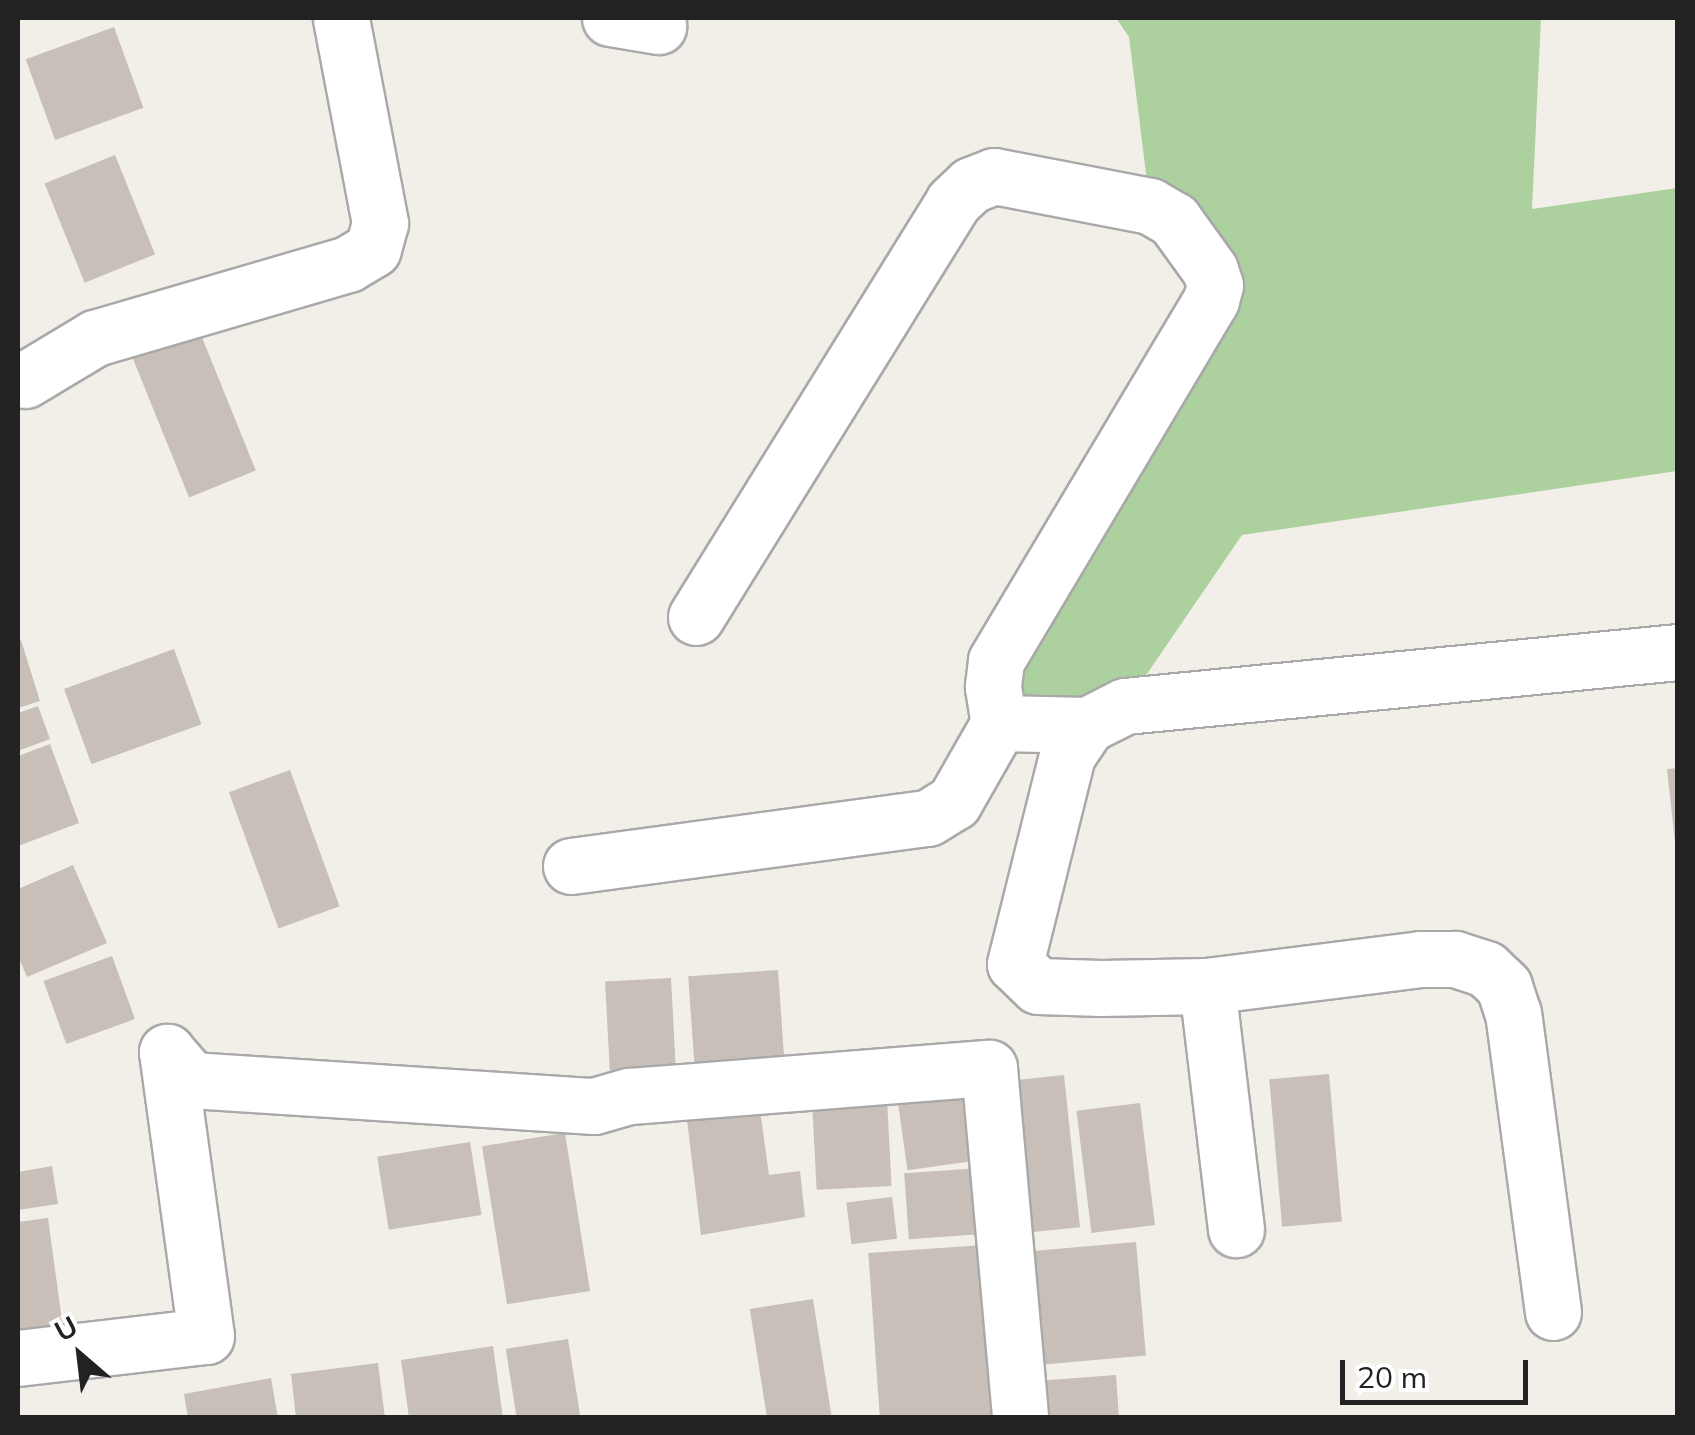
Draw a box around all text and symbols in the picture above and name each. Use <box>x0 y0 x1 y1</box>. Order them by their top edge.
north arrow <box>30 1305 130 1405</box>
text: U <box>48 1308 83 1348</box>
scale bar <box>1345 1340 1532 1402</box>
text: 20 m <box>1357 1358 1427 1396</box>

